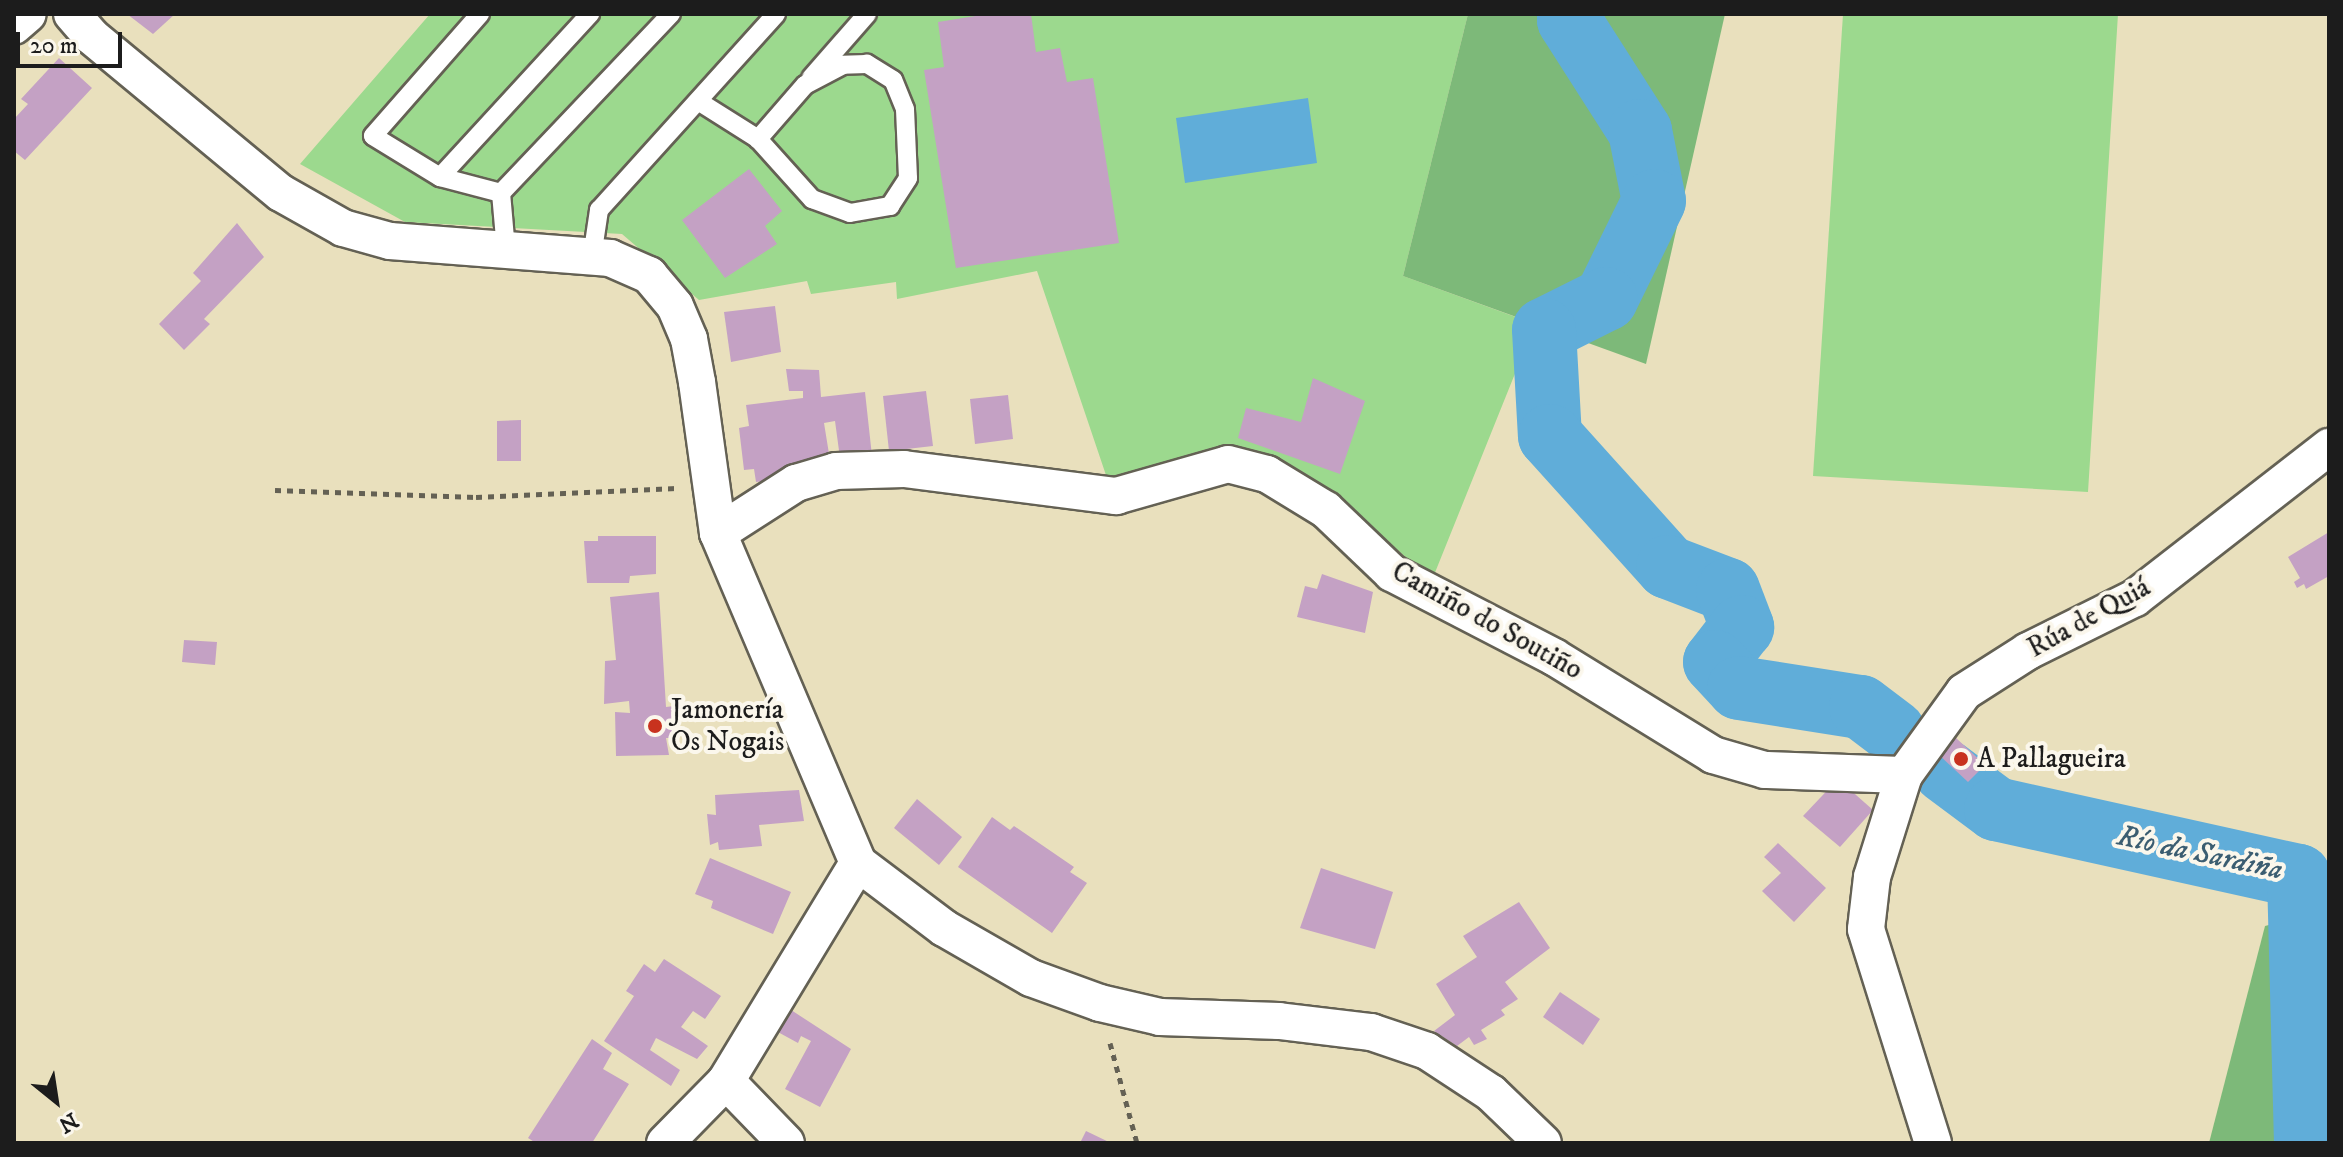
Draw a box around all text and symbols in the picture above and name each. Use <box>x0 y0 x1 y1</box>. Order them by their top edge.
scale bar <box>20 16 126 66</box>
text: 20 m <box>30 31 78 61</box>
street label: Camiño do Soutiño <box>1386 555 1588 687</box>
street label: Rúa de Quiá <box>2022 571 2156 665</box>
place label: Jamonería Os Nogais <box>671 693 784 759</box>
marker: Jamonería Os Nogais <box>646 717 664 735</box>
place label: A Pallagueira <box>1977 742 2126 776</box>
marker: A Pallagueira <box>1952 750 1970 768</box>
water label: Río da Sardiña <box>2114 819 2286 889</box>
north arrow <box>16 1061 96 1141</box>
text: N <box>54 1106 83 1138</box>

